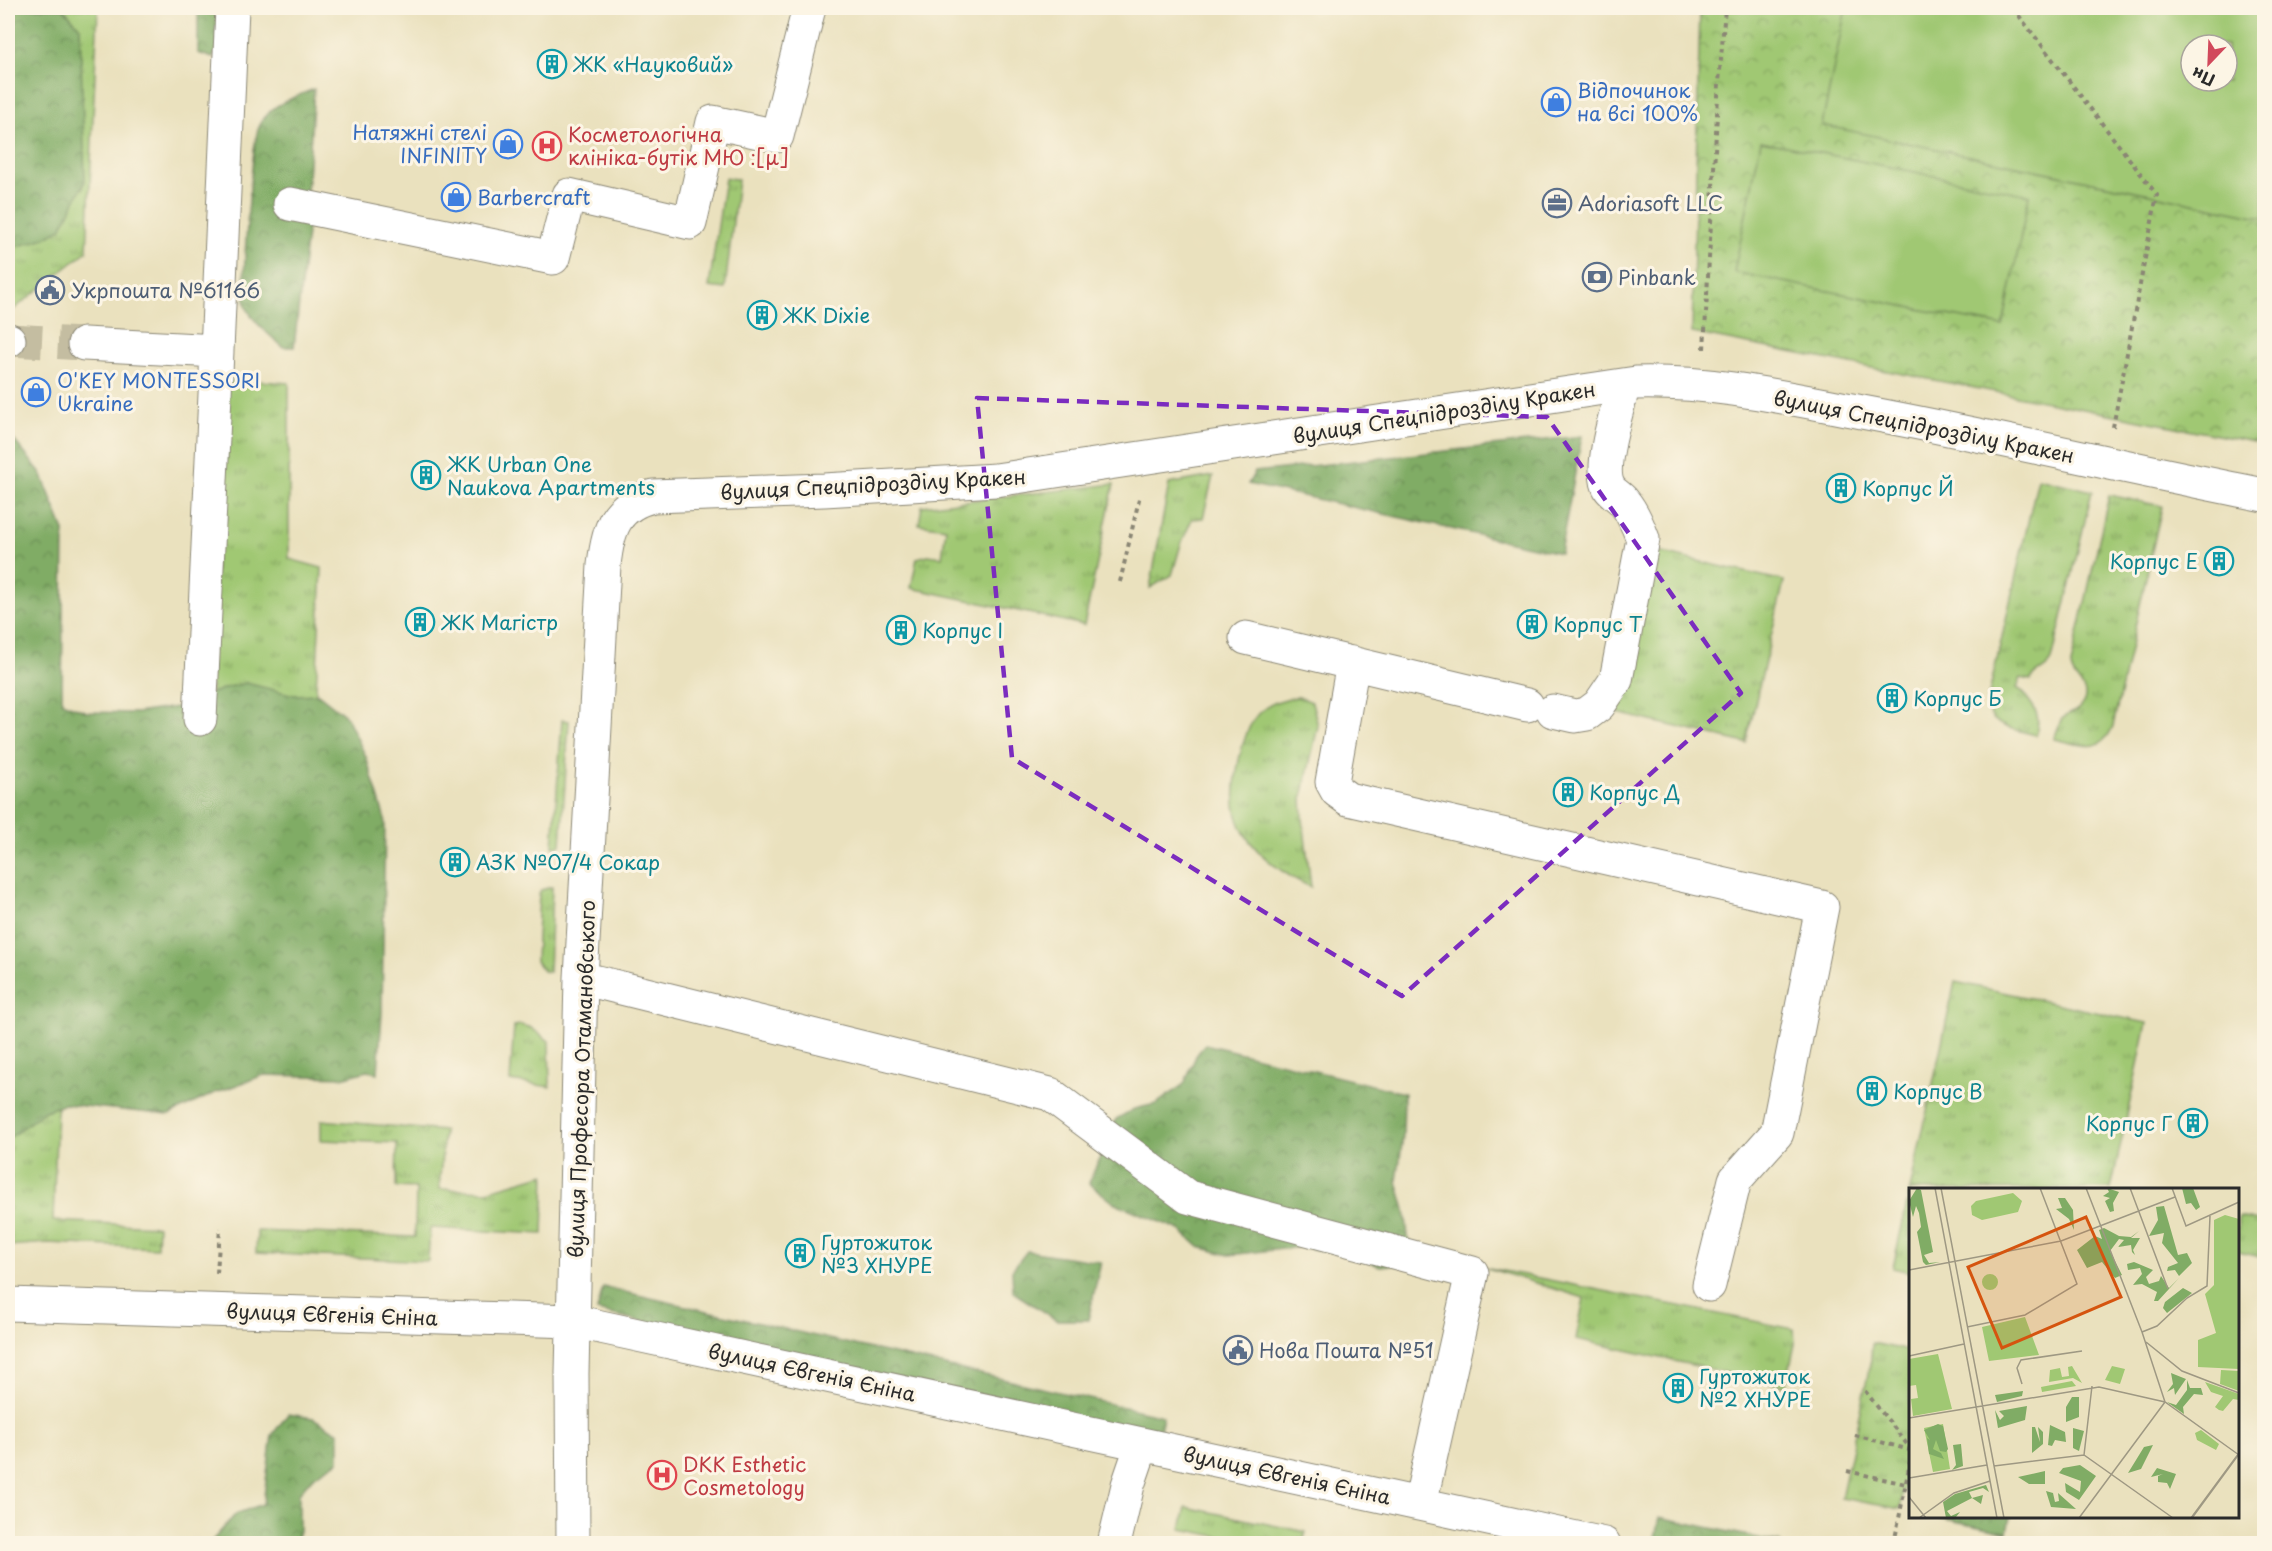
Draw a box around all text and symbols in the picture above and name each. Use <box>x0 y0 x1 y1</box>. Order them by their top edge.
north arrow <box>2179 33 2239 93</box>
building icon: ЖК «Науковий» <box>536 48 568 80</box>
place label: ЖК «Науковий» <box>572 49 733 79</box>
text: Пн <box>2187 62 2218 93</box>
place label: Відпочинок на всі 100% <box>1577 75 1698 128</box>
shop icon: Відпочинок на всі 100% <box>1540 86 1572 118</box>
place label: Натяжні стелі INFINITY <box>352 117 487 170</box>
place label: Косметологічна клініка-бутік МЮ :[μ] <box>568 119 789 172</box>
shop icon: Натяжні стелі INFINITY <box>492 128 524 160</box>
hospital icon: Косметологічна клініка-бутік МЮ :[μ] <box>531 130 563 162</box>
shop icon: Barbercraft <box>440 181 472 213</box>
place label: Barbercraft <box>477 182 590 212</box>
office icon: Adoriasoft LLC <box>1541 187 1573 219</box>
place label: Adoriasoft LLC <box>1578 188 1723 218</box>
bank icon: Pinbank <box>1581 261 1613 293</box>
place label: Pinbank <box>1618 262 1696 292</box>
public building icon: Укрпошта №61166 <box>34 274 66 306</box>
place label: Укрпошта №61166 <box>71 275 260 305</box>
building icon: ЖК Dixie <box>746 299 778 331</box>
place label: ЖК Dixie <box>782 300 870 330</box>
place label: O'KEY MONTESSORI Ukraine <box>57 365 260 418</box>
street label: вулиця Спецпідрозділу Кракен <box>1291 373 1597 451</box>
shop icon: O'KEY MONTESSORI Ukraine <box>20 376 52 408</box>
street label: вулиця Спецпідрозділу Кракен <box>1771 382 2077 470</box>
place label: ЖК Urban One Naukova Apartments <box>446 449 655 502</box>
building icon: ЖК Urban One Naukova Apartments <box>410 459 442 491</box>
street label: вулиця Спецпідрозділу Кракен <box>720 461 1026 507</box>
building icon: Корпус Й <box>1825 472 1857 504</box>
place label: Корпус Й <box>1862 473 1954 503</box>
building icon: Корпус E <box>2203 545 2235 577</box>
place label: Корпус E <box>2110 546 2198 576</box>
building icon: ЖК Магістр <box>404 606 436 638</box>
place label: ЖК Магістр <box>441 607 558 637</box>
building icon: Корпус T <box>1516 608 1548 640</box>
place label: Корпус T <box>1553 609 1643 639</box>
building icon: Корпус І <box>885 614 917 646</box>
place label: Корпус І <box>922 615 1003 645</box>
building icon: Корпус Б <box>1876 682 1908 714</box>
place label: Корпус Б <box>1913 683 2002 713</box>
building icon: Корпус Д <box>1552 776 1584 808</box>
place label: Корпус Д <box>1589 777 1680 807</box>
building icon: АЗК №07/4 Сокар <box>439 846 471 878</box>
place label: АЗК №07/4 Сокар <box>476 847 660 877</box>
street label: вулиця Професора Отамановського <box>560 899 602 1259</box>
building icon: Корпус В <box>1856 1075 1888 1107</box>
place label: Корпус В <box>1893 1076 1983 1106</box>
building icon: Корпус Г <box>2177 1107 2209 1139</box>
place label: Корпус Г <box>2085 1108 2172 1138</box>
inset map <box>1909 1188 2239 1518</box>
place label: Гуртожиток №3 ХНУРЕ <box>821 1227 932 1280</box>
building icon: Гуртожиток №3 ХНУРЕ <box>784 1237 816 1269</box>
street label: вулиця Євгенія Єніна <box>226 1295 439 1333</box>
public building icon: Нова Пошта №51 <box>1222 1334 1254 1366</box>
street label: вулиця Євгенія Єніна <box>706 1335 919 1409</box>
place label: Нова Пошта №51 <box>1259 1335 1434 1365</box>
place label: Гуртожиток №2 ХНУРЕ <box>1699 1361 1811 1414</box>
building icon: Гуртожиток №2 ХНУРЕ <box>1662 1372 1694 1404</box>
street label: вулиця Євгенія Єніна <box>1181 1438 1394 1512</box>
place label: DKK Esthetic Cosmetology <box>683 1449 807 1502</box>
hospital icon: DKK Esthetic Cosmetology <box>646 1459 678 1491</box>

